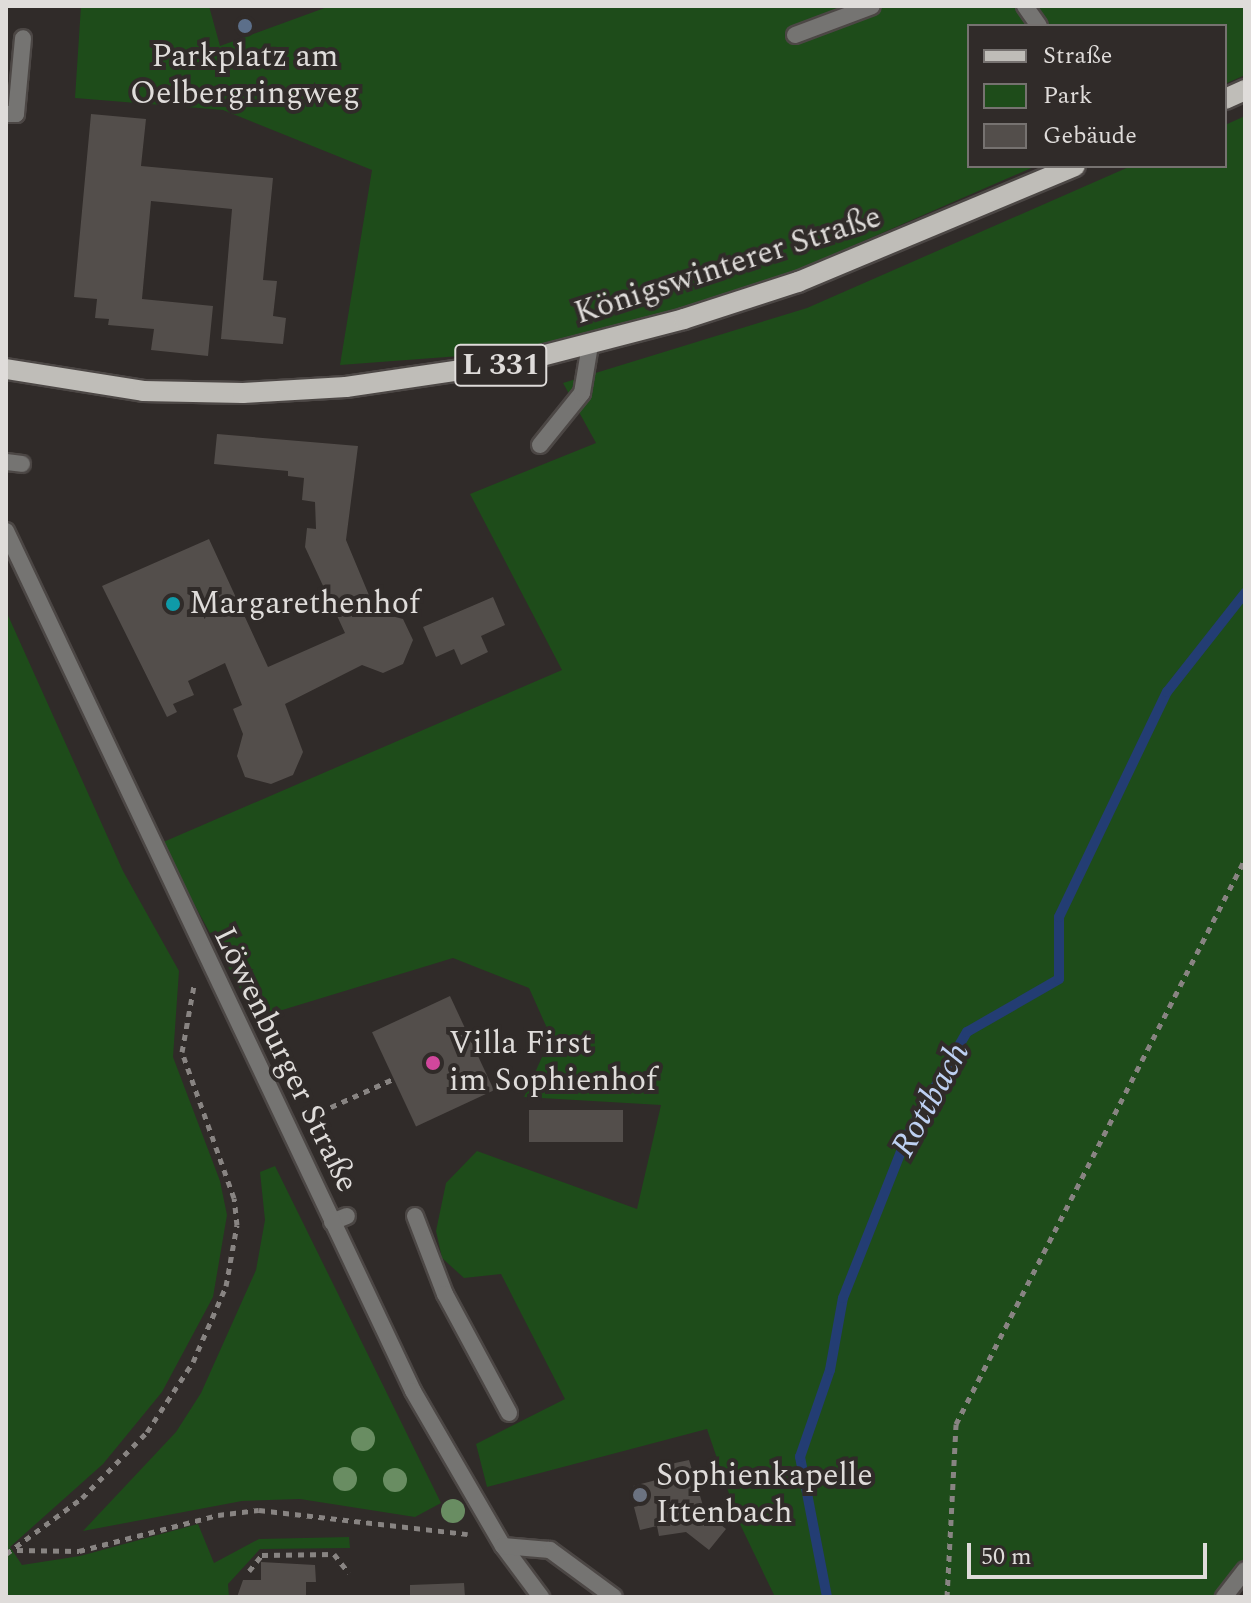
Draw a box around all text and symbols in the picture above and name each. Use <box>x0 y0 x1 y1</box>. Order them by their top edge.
marker: Parkplatz am Oelbergringweg <box>236 17 254 35</box>
legend <box>967 24 1227 168</box>
text: Straße <box>1043 38 1112 74</box>
place label: Parkplatz am Oelbergringweg <box>130 39 360 114</box>
text: Park <box>1043 78 1093 114</box>
text: Gebäude <box>1043 118 1137 154</box>
street label: Königswinterer Straße <box>570 198 886 334</box>
road number: L 331 <box>453 339 549 391</box>
place label: Margarethenhof <box>189 585 420 623</box>
marker: Margarethenhof <box>164 595 182 613</box>
street label: Löwenburger Straße <box>204 921 366 1199</box>
place label: Villa First im Sophienhof <box>449 1026 657 1101</box>
water label: Rottbach <box>883 1036 979 1164</box>
marker: Villa First im Sophienhof <box>424 1054 442 1072</box>
place label: Sophienkapelle Ittenbach <box>656 1458 873 1533</box>
marker: Sophienkapelle Ittenbach <box>631 1486 649 1504</box>
scale bar <box>971 1527 1211 1577</box>
text: 50 m <box>981 1539 1032 1575</box>

